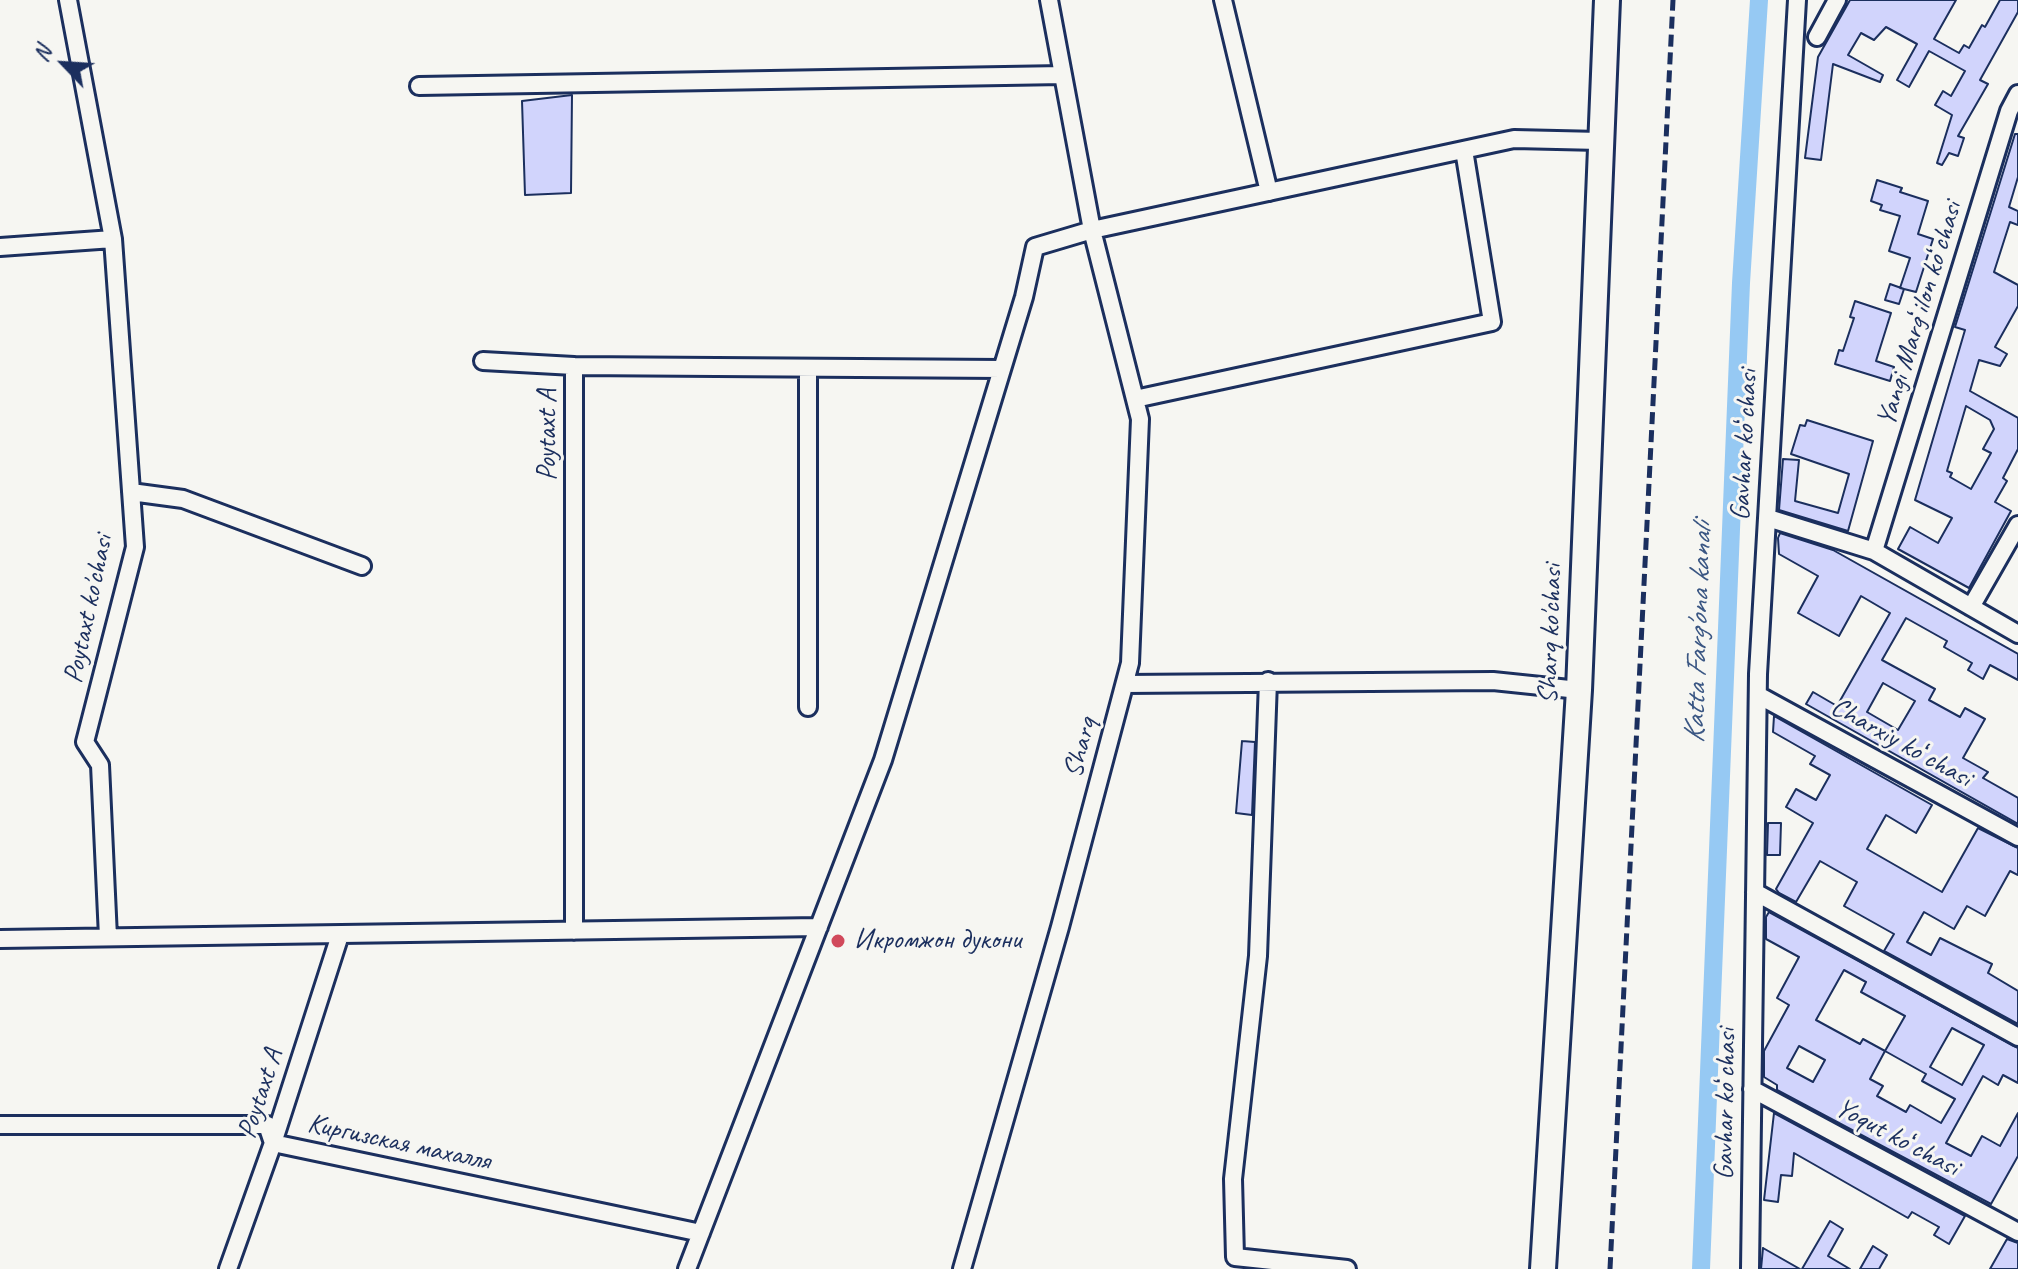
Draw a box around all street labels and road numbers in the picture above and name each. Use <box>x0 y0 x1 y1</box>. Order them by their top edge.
street label: Yangi Margʻilon koʻchasi <box>1870 198 1970 430</box>
street label: Gavhar koʻchasi <box>1724 368 1766 522</box>
street label: Poytaxt A <box>531 389 565 481</box>
street label: Poytaxt ko'chasi <box>57 532 121 686</box>
street label: Sharq ko'chasi <box>1532 563 1570 705</box>
street label: Charxiy koʻchasi <box>1825 690 1977 796</box>
street label: Sharq <box>1057 715 1105 781</box>
street label: Gavhar koʻchasi <box>1708 1028 1744 1180</box>
street label: Poytaxt A <box>231 1045 291 1143</box>
street label: Yoqut koʻchasi <box>1829 1091 1965 1185</box>
street label: Киргизская махалля <box>304 1107 494 1179</box>

